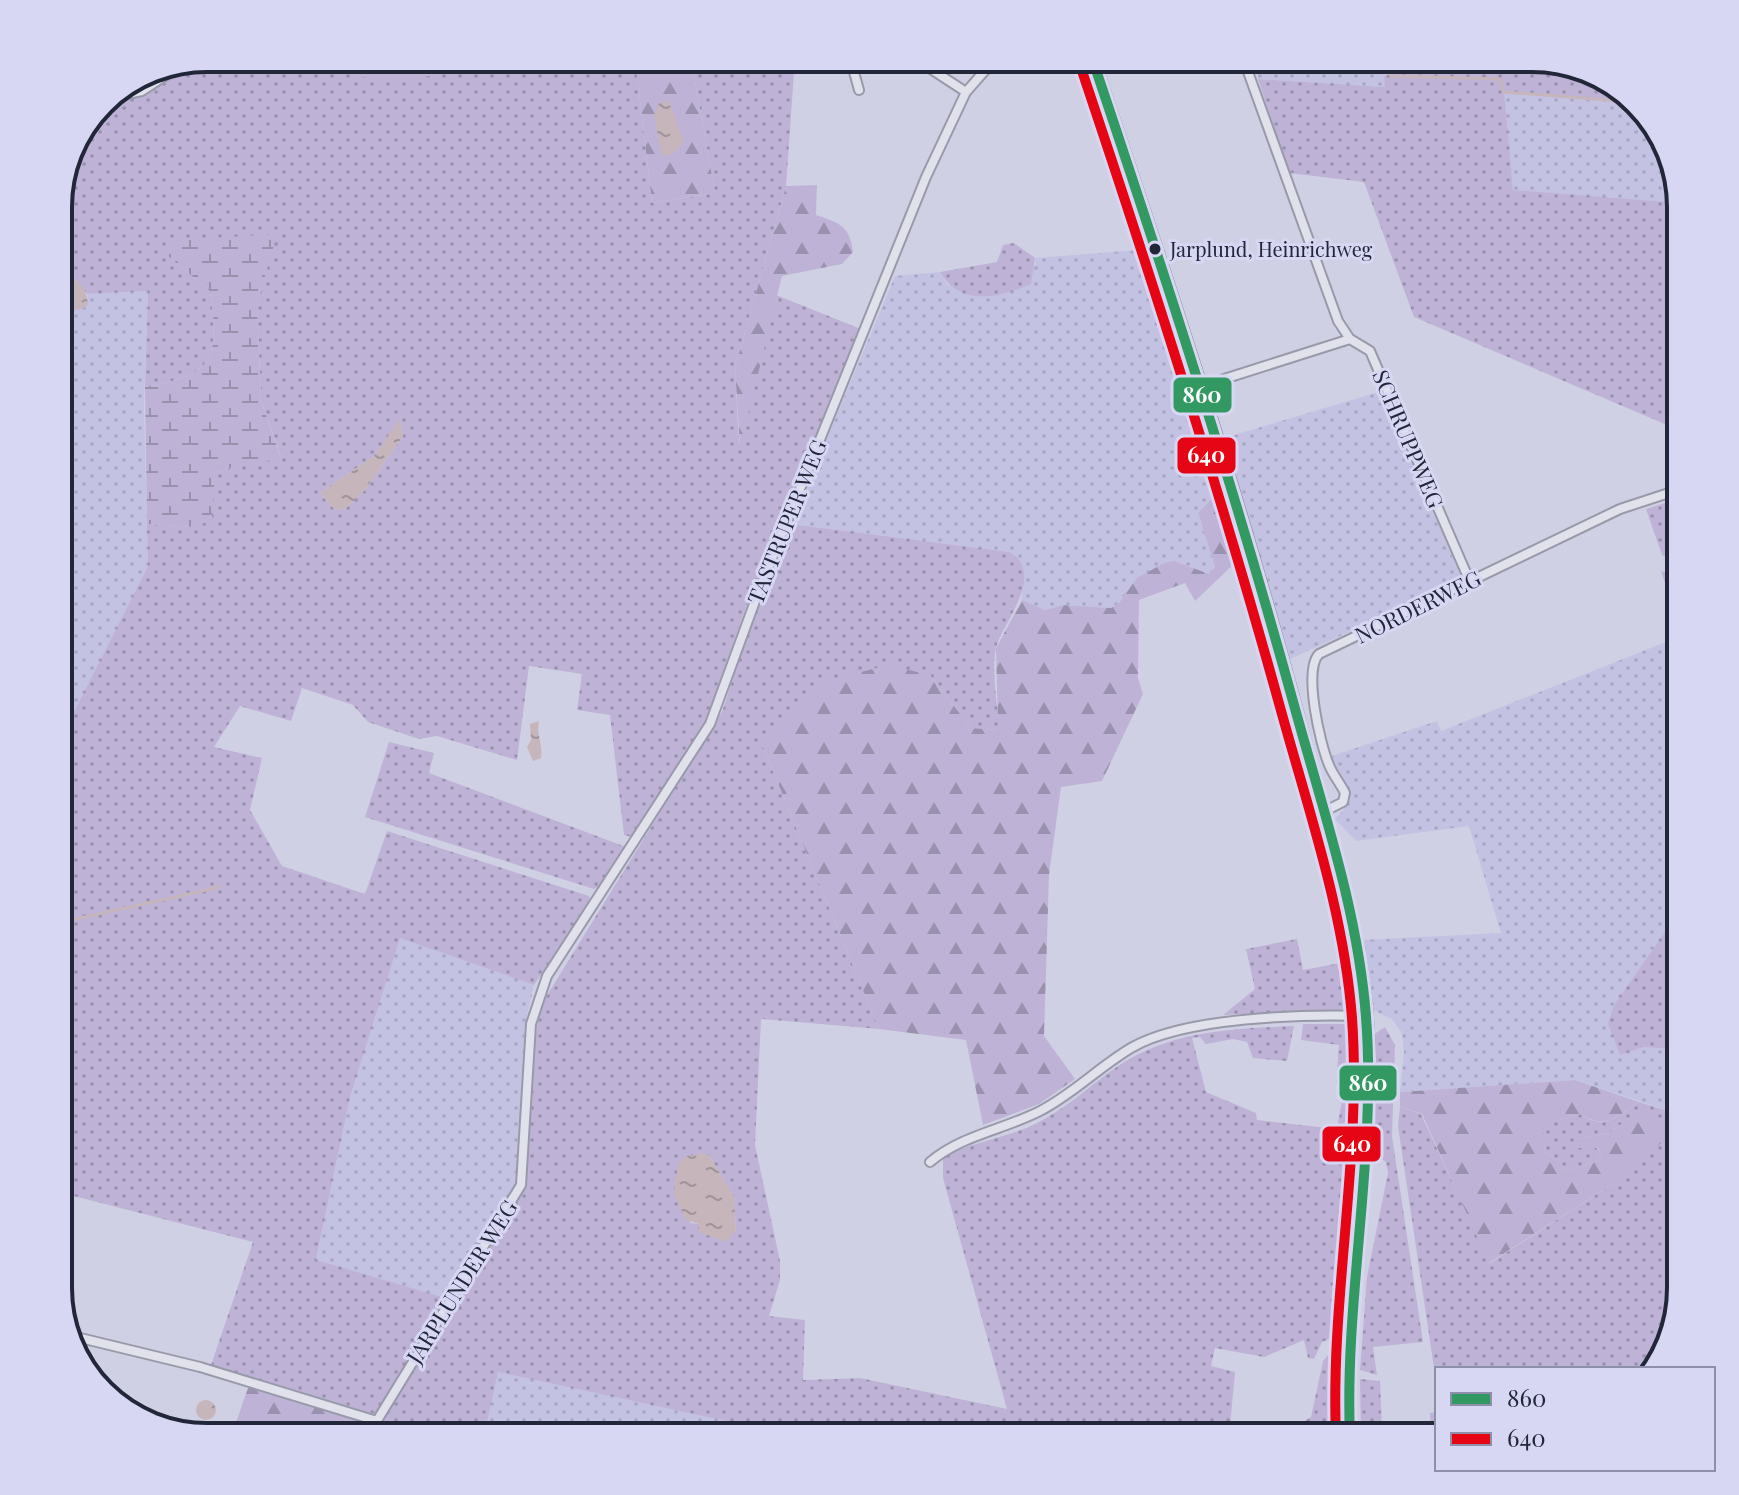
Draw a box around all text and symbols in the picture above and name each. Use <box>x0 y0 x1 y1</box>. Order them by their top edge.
place label: Jarplund, Heinrichweg <box>1169 235 1373 262</box>
marker: Jarplund, Heinrichweg <box>1147 241 1163 257</box>
street label: SCHRUPPWEG <box>1366 365 1452 512</box>
line badge: 860 <box>1172 376 1233 414</box>
text: 860 <box>1183 379 1221 409</box>
street label: TASTRUPER WEG <box>739 435 833 608</box>
line badge: 640 <box>1176 436 1237 475</box>
text: 640 <box>1187 439 1225 469</box>
street label: NORDERWEG <box>1350 563 1486 650</box>
line badge: 860 <box>1338 1064 1398 1102</box>
text: 860 <box>1349 1067 1387 1097</box>
line badge: 640 <box>1321 1125 1382 1163</box>
text: 640 <box>1333 1128 1371 1158</box>
street label: JARPLUNDER WEG <box>398 1194 524 1370</box>
legend <box>1435 1367 1715 1471</box>
text: 860 <box>1507 1381 1546 1413</box>
text: 640 <box>1507 1421 1546 1453</box>

